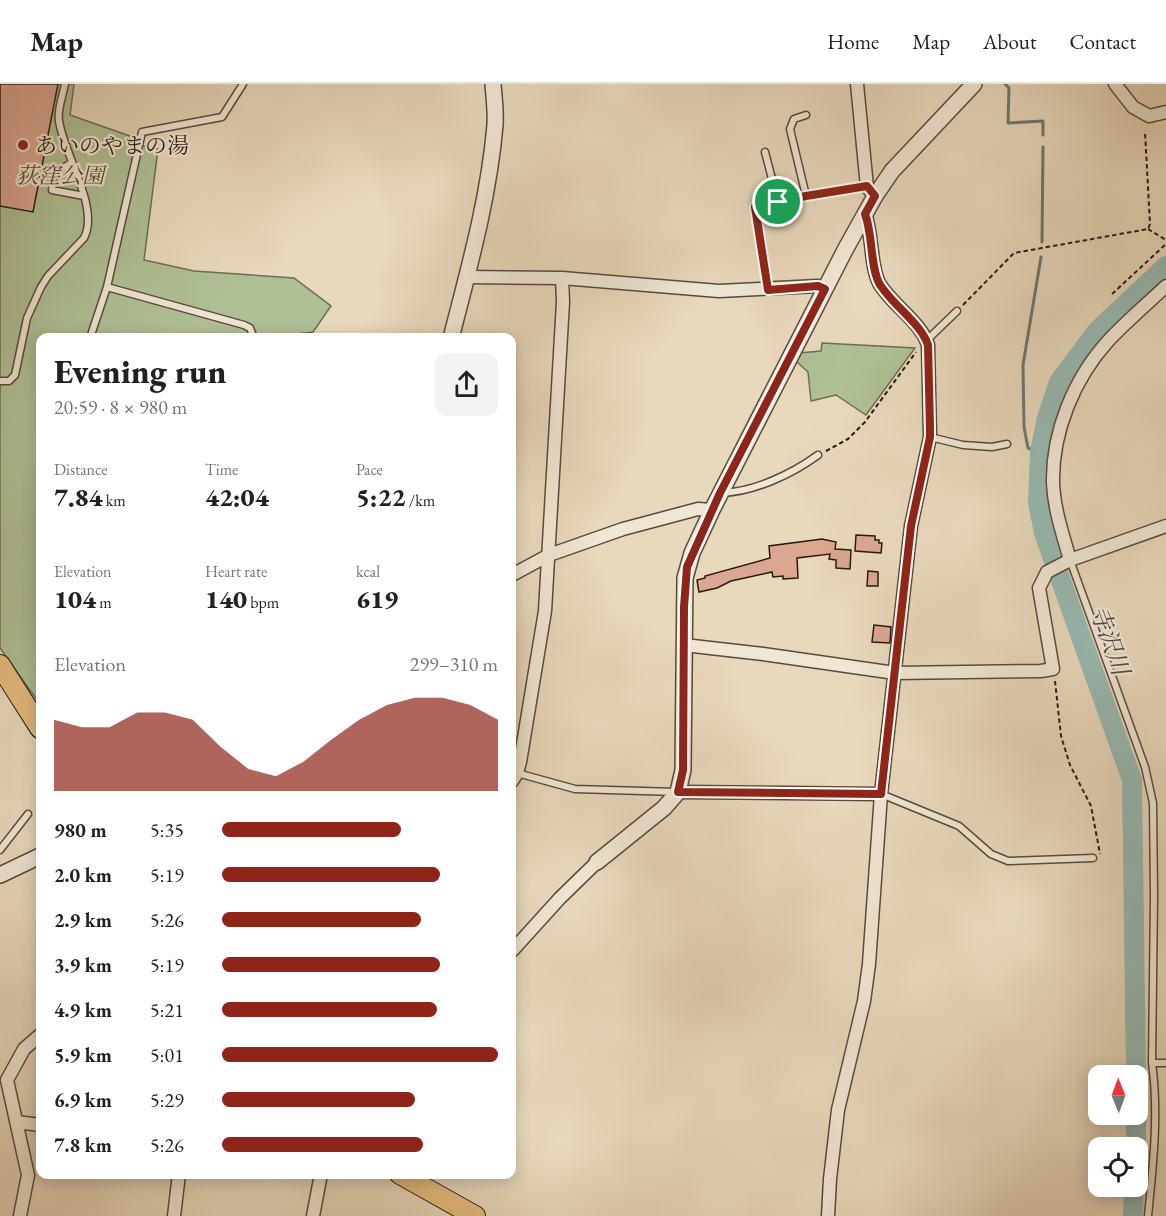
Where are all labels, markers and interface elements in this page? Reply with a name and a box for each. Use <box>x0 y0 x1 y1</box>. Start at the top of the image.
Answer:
text: Map <box>30 23 83 59</box>
text: Home <box>827 28 879 55</box>
text: Map <box>912 28 950 55</box>
text: About <box>983 28 1036 55</box>
text: Contact <box>1069 28 1136 55</box>
place label: あいのやまの湯 <box>35 131 189 160</box>
marker: あいのやまの湯 <box>16 138 30 152</box>
park label: 荻窪公園 <box>16 161 107 190</box>
pin <box>752 176 803 227</box>
icon: arrive <box>761 185 794 218</box>
text: Evening run <box>54 350 226 393</box>
button: share <box>435 353 498 416</box>
text: 20:59 · 8 × 980 m <box>54 394 187 420</box>
text: Distance <box>54 459 107 480</box>
text: Time <box>205 459 238 480</box>
text: Pace <box>356 459 383 480</box>
text: 7.84 <box>54 480 103 514</box>
text: 42:04 <box>205 480 269 514</box>
text: 5:22 <box>356 480 406 514</box>
text: km <box>103 490 126 511</box>
text: /km <box>406 490 435 511</box>
text: Elevation <box>54 561 112 582</box>
text: Heart rate <box>205 561 267 582</box>
text: kcal <box>356 561 380 582</box>
text: 104 <box>54 582 96 616</box>
text: 140 <box>205 582 247 616</box>
text: 619 <box>356 582 398 616</box>
text: m <box>96 592 112 613</box>
text: bpm <box>247 592 279 613</box>
water label: 寺沢川 <box>1083 601 1138 682</box>
text: Elevation <box>54 651 126 677</box>
text: 299–310 m <box>410 651 498 677</box>
text: 980 m <box>54 817 107 843</box>
text: 5:35 <box>150 817 184 843</box>
text: 2.0 km <box>54 862 112 888</box>
text: 5:19 <box>150 862 184 888</box>
text: 2.9 km <box>54 907 112 933</box>
text: 5:26 <box>150 907 184 933</box>
text: 3.9 km <box>54 952 112 978</box>
text: 5:19 <box>150 952 184 978</box>
text: 4.9 km <box>54 997 112 1023</box>
text: 5:21 <box>150 997 184 1023</box>
text: 5.9 km <box>54 1042 112 1068</box>
text: 5:01 <box>150 1042 184 1068</box>
north arrow <box>1088 1065 1148 1125</box>
map controls <box>1088 1065 1148 1197</box>
text: 6.9 km <box>54 1087 112 1113</box>
text: 5:29 <box>150 1087 184 1113</box>
text: 7.8 km <box>54 1132 112 1158</box>
text: 5:26 <box>150 1132 184 1158</box>
button: locate <box>1088 1137 1148 1197</box>

